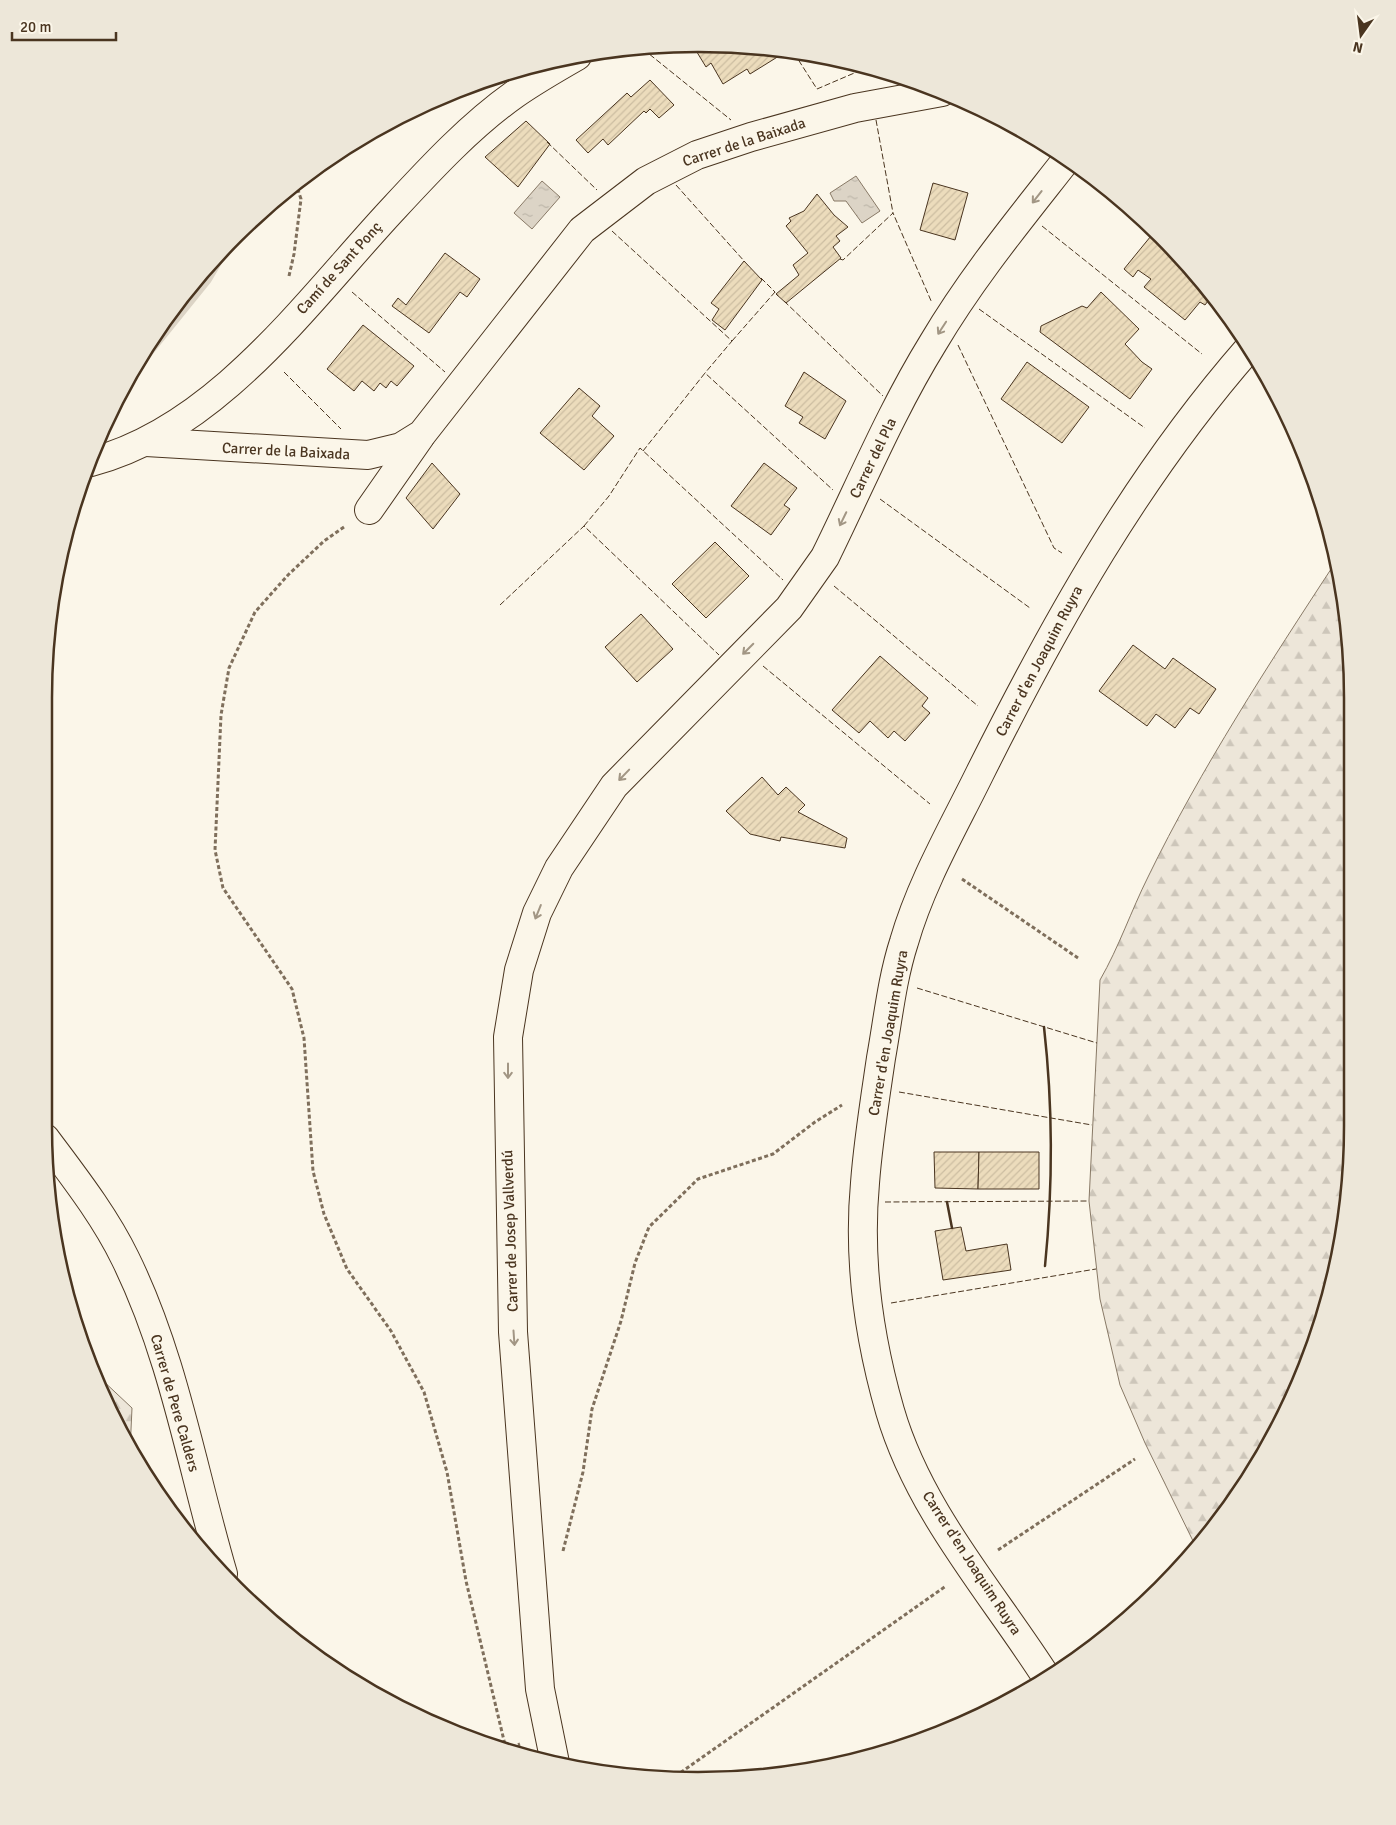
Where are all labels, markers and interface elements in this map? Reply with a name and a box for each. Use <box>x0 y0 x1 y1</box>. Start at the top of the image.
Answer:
scale bar <box>12 10 116 42</box>
north arrow <box>1336 10 1386 60</box>
text: 20 m <box>20 18 51 36</box>
text: N <box>1351 38 1365 57</box>
street label: Carrer de la Baixada <box>680 114 808 170</box>
one-way arrow <box>1032 190 1043 203</box>
street label: Camí de Sant Ponç <box>293 218 385 318</box>
one-way arrow <box>937 321 947 335</box>
street label: Carrer del Pla <box>846 415 900 501</box>
street label: Carrer de la Baixada <box>221 439 351 463</box>
one-way arrow <box>838 512 848 527</box>
street label: Carrer d'en Joaquim Ruyra <box>992 583 1086 739</box>
one-way arrow <box>742 643 754 655</box>
one-way arrow <box>618 769 630 782</box>
one-way arrow <box>532 904 542 919</box>
street label: Carrer d'en Joaquim Ruyra <box>865 949 911 1117</box>
one-way arrow <box>503 1062 513 1078</box>
street label: Carrer de Josep Vallverdú <box>498 1150 522 1312</box>
one-way arrow <box>509 1330 518 1346</box>
street label: Carrer de Pere Calders <box>147 1332 203 1474</box>
street label: Carrer d'en Joaquim Ruyra <box>919 1488 1025 1638</box>

